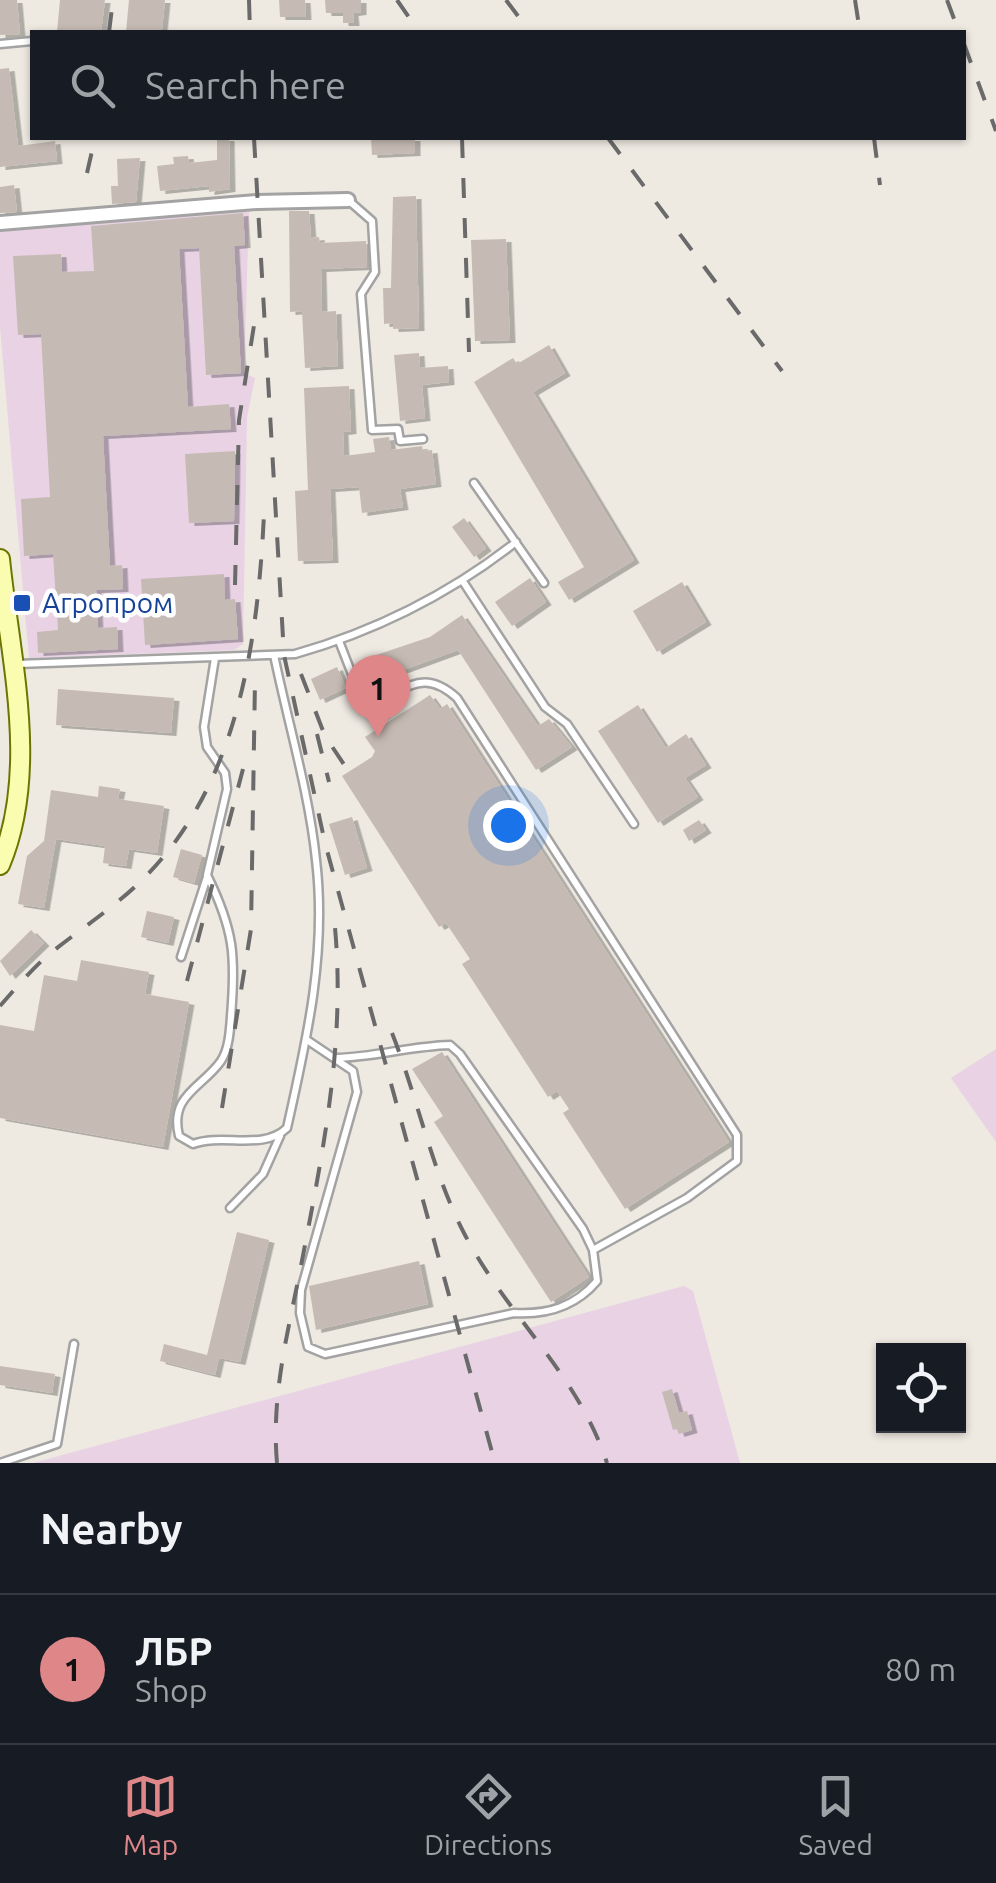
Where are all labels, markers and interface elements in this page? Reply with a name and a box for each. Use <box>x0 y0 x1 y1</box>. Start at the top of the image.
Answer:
search box <box>30 30 966 140</box>
icon: search <box>65 58 120 113</box>
text: Search here <box>145 64 346 106</box>
place label: Агропром <box>42 587 173 618</box>
marker: Агропром <box>11 592 33 614</box>
pin: 1 <box>346 654 410 737</box>
your location <box>483 800 534 851</box>
map controls <box>876 1343 966 1433</box>
button: locate <box>876 1343 966 1433</box>
text: Nearby <box>40 1505 183 1552</box>
text: ЛБР <box>135 1630 213 1672</box>
text: 1 <box>63 1651 82 1687</box>
text: 80 m <box>885 1651 956 1687</box>
text: Shop <box>135 1672 207 1708</box>
tab: Map <box>123 1769 178 1860</box>
tab: Directions <box>424 1769 552 1860</box>
tab: Saved <box>798 1769 873 1860</box>

